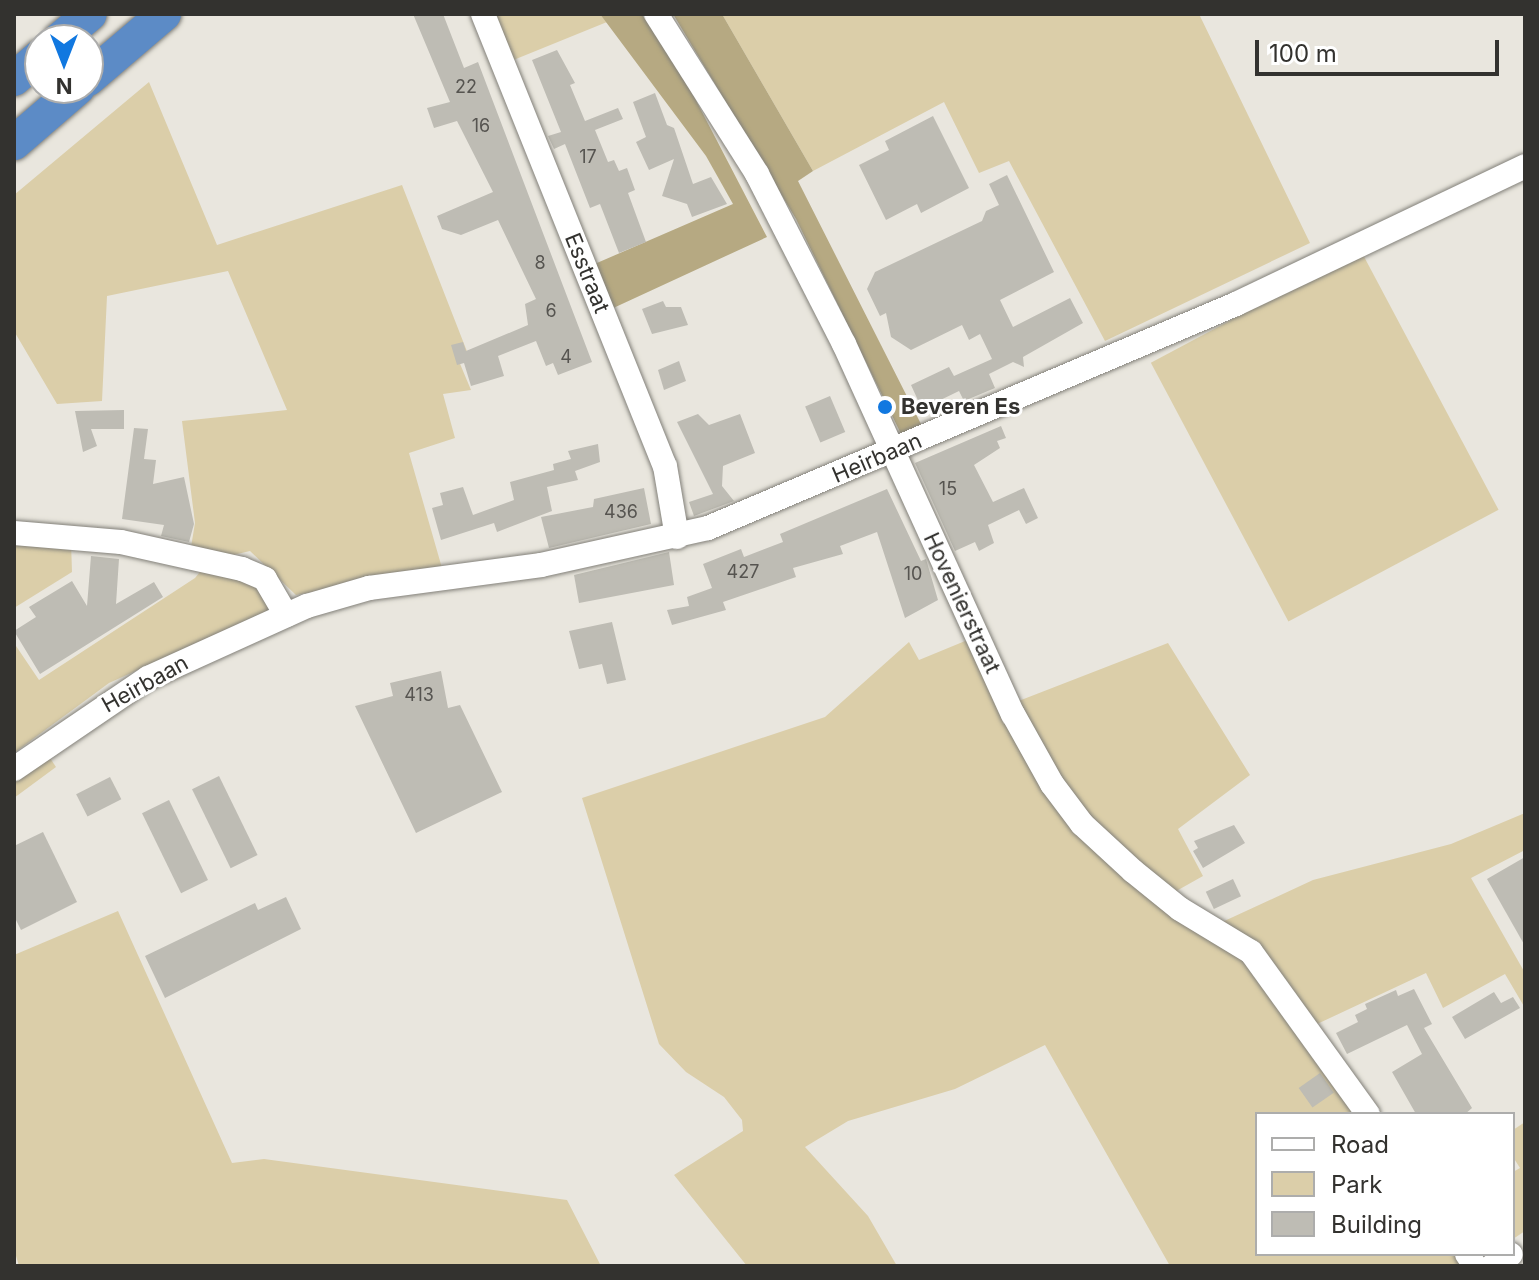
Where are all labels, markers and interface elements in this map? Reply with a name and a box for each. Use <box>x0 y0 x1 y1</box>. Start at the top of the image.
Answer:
north arrow <box>24 24 104 104</box>
scale bar <box>1259 24 1503 74</box>
text: 100 m <box>1269 39 1337 68</box>
text: N <box>56 73 72 99</box>
house number: 22 <box>455 76 477 98</box>
house number: 16 <box>472 115 490 137</box>
house number: 17 <box>579 146 597 168</box>
street label: Esstraat <box>559 229 615 317</box>
house number: 8 <box>534 252 546 274</box>
house number: 6 <box>545 300 557 322</box>
house number: 4 <box>560 346 572 368</box>
place label: Beveren Es <box>901 394 1020 420</box>
marker: Beveren Es <box>876 398 894 416</box>
street label: Heirbaan <box>828 427 926 489</box>
house number: 15 <box>939 478 957 500</box>
house number: 436 <box>604 501 638 523</box>
street label: Hovenierstraat <box>918 528 1006 678</box>
house number: 427 <box>727 561 759 583</box>
house number: 10 <box>904 563 922 585</box>
street label: Heirbaan <box>97 650 193 718</box>
house number: 413 <box>404 684 434 706</box>
legend <box>1255 1112 1515 1256</box>
text: Road <box>1331 1130 1389 1159</box>
text: Park <box>1331 1170 1382 1199</box>
text: Building <box>1331 1210 1422 1239</box>

